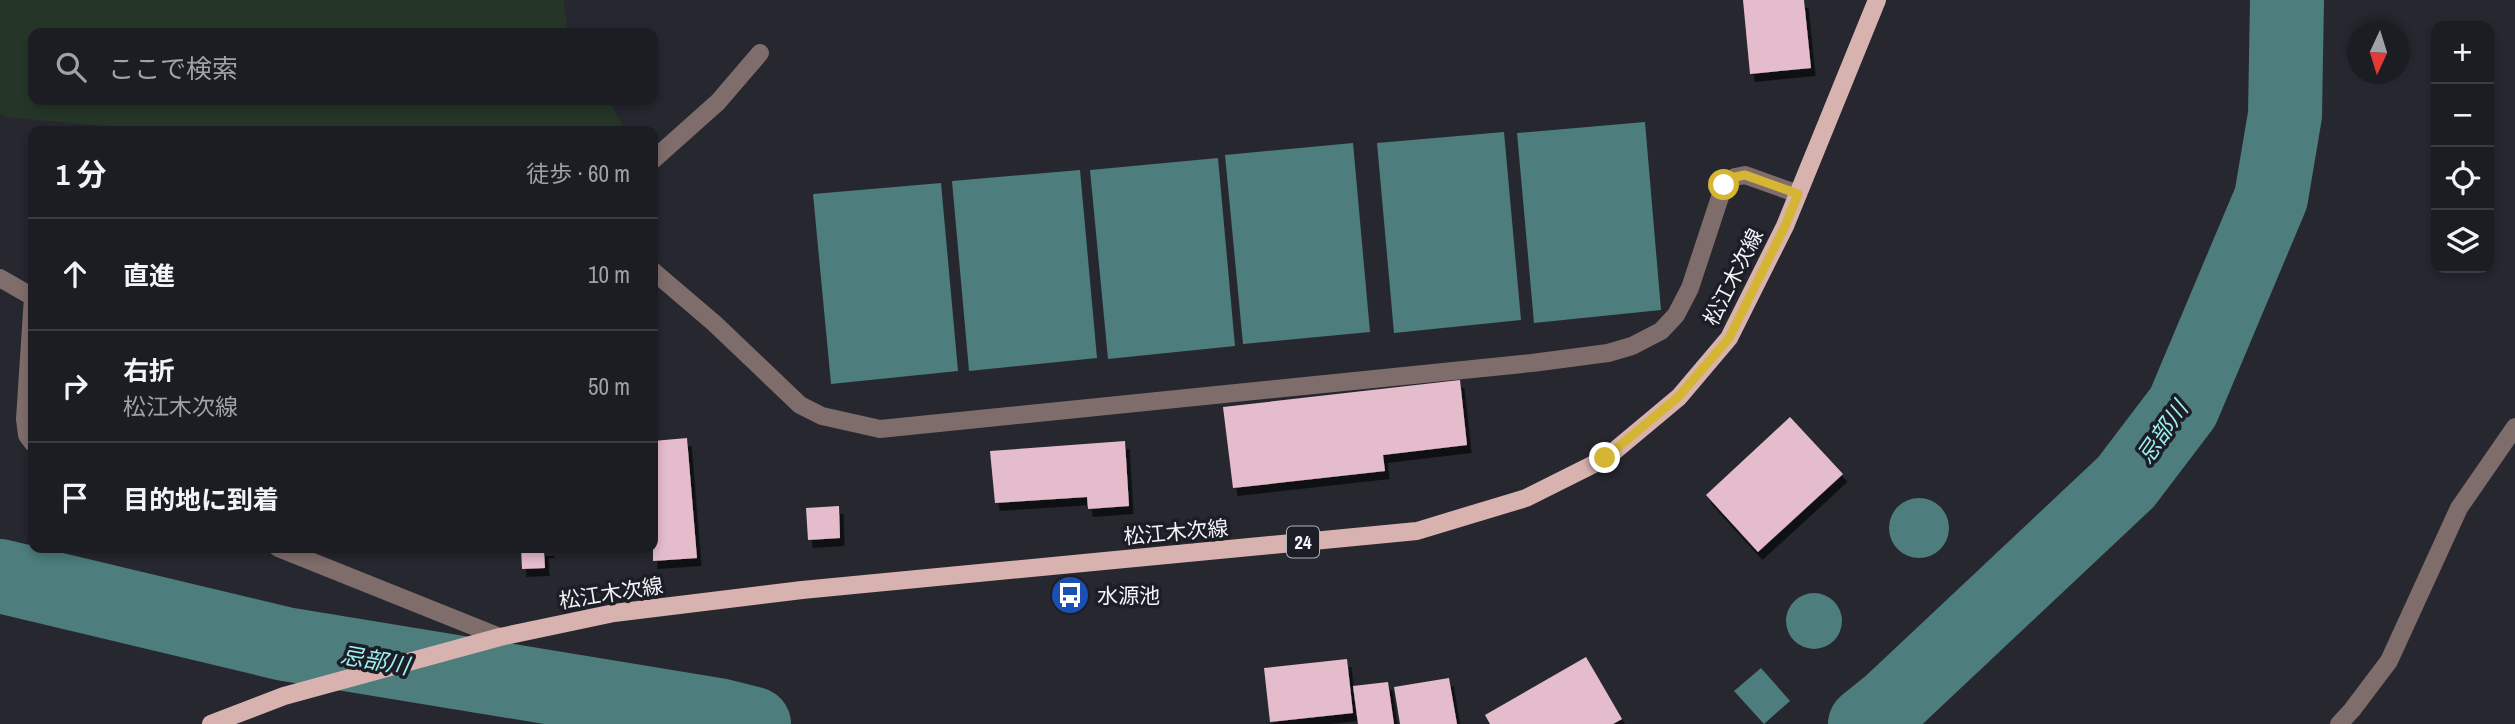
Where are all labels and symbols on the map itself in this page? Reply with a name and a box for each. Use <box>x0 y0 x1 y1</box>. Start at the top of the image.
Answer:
north arrow <box>2347 21 2410 84</box>
route start <box>1708 169 1739 200</box>
street label: 松江木次線 <box>1696 224 1770 330</box>
water label: 忌部川 <box>2130 392 2196 469</box>
route end <box>1589 442 1620 473</box>
street label: 松江木次線 <box>1122 513 1230 551</box>
road number: 24 <box>1287 526 1319 558</box>
street label: 松江木次線 <box>557 570 665 616</box>
bus stop icon: 水源池 <box>1049 574 1091 616</box>
place label: 水源池 <box>1097 581 1160 610</box>
water label: 忌部川 <box>338 639 415 682</box>

